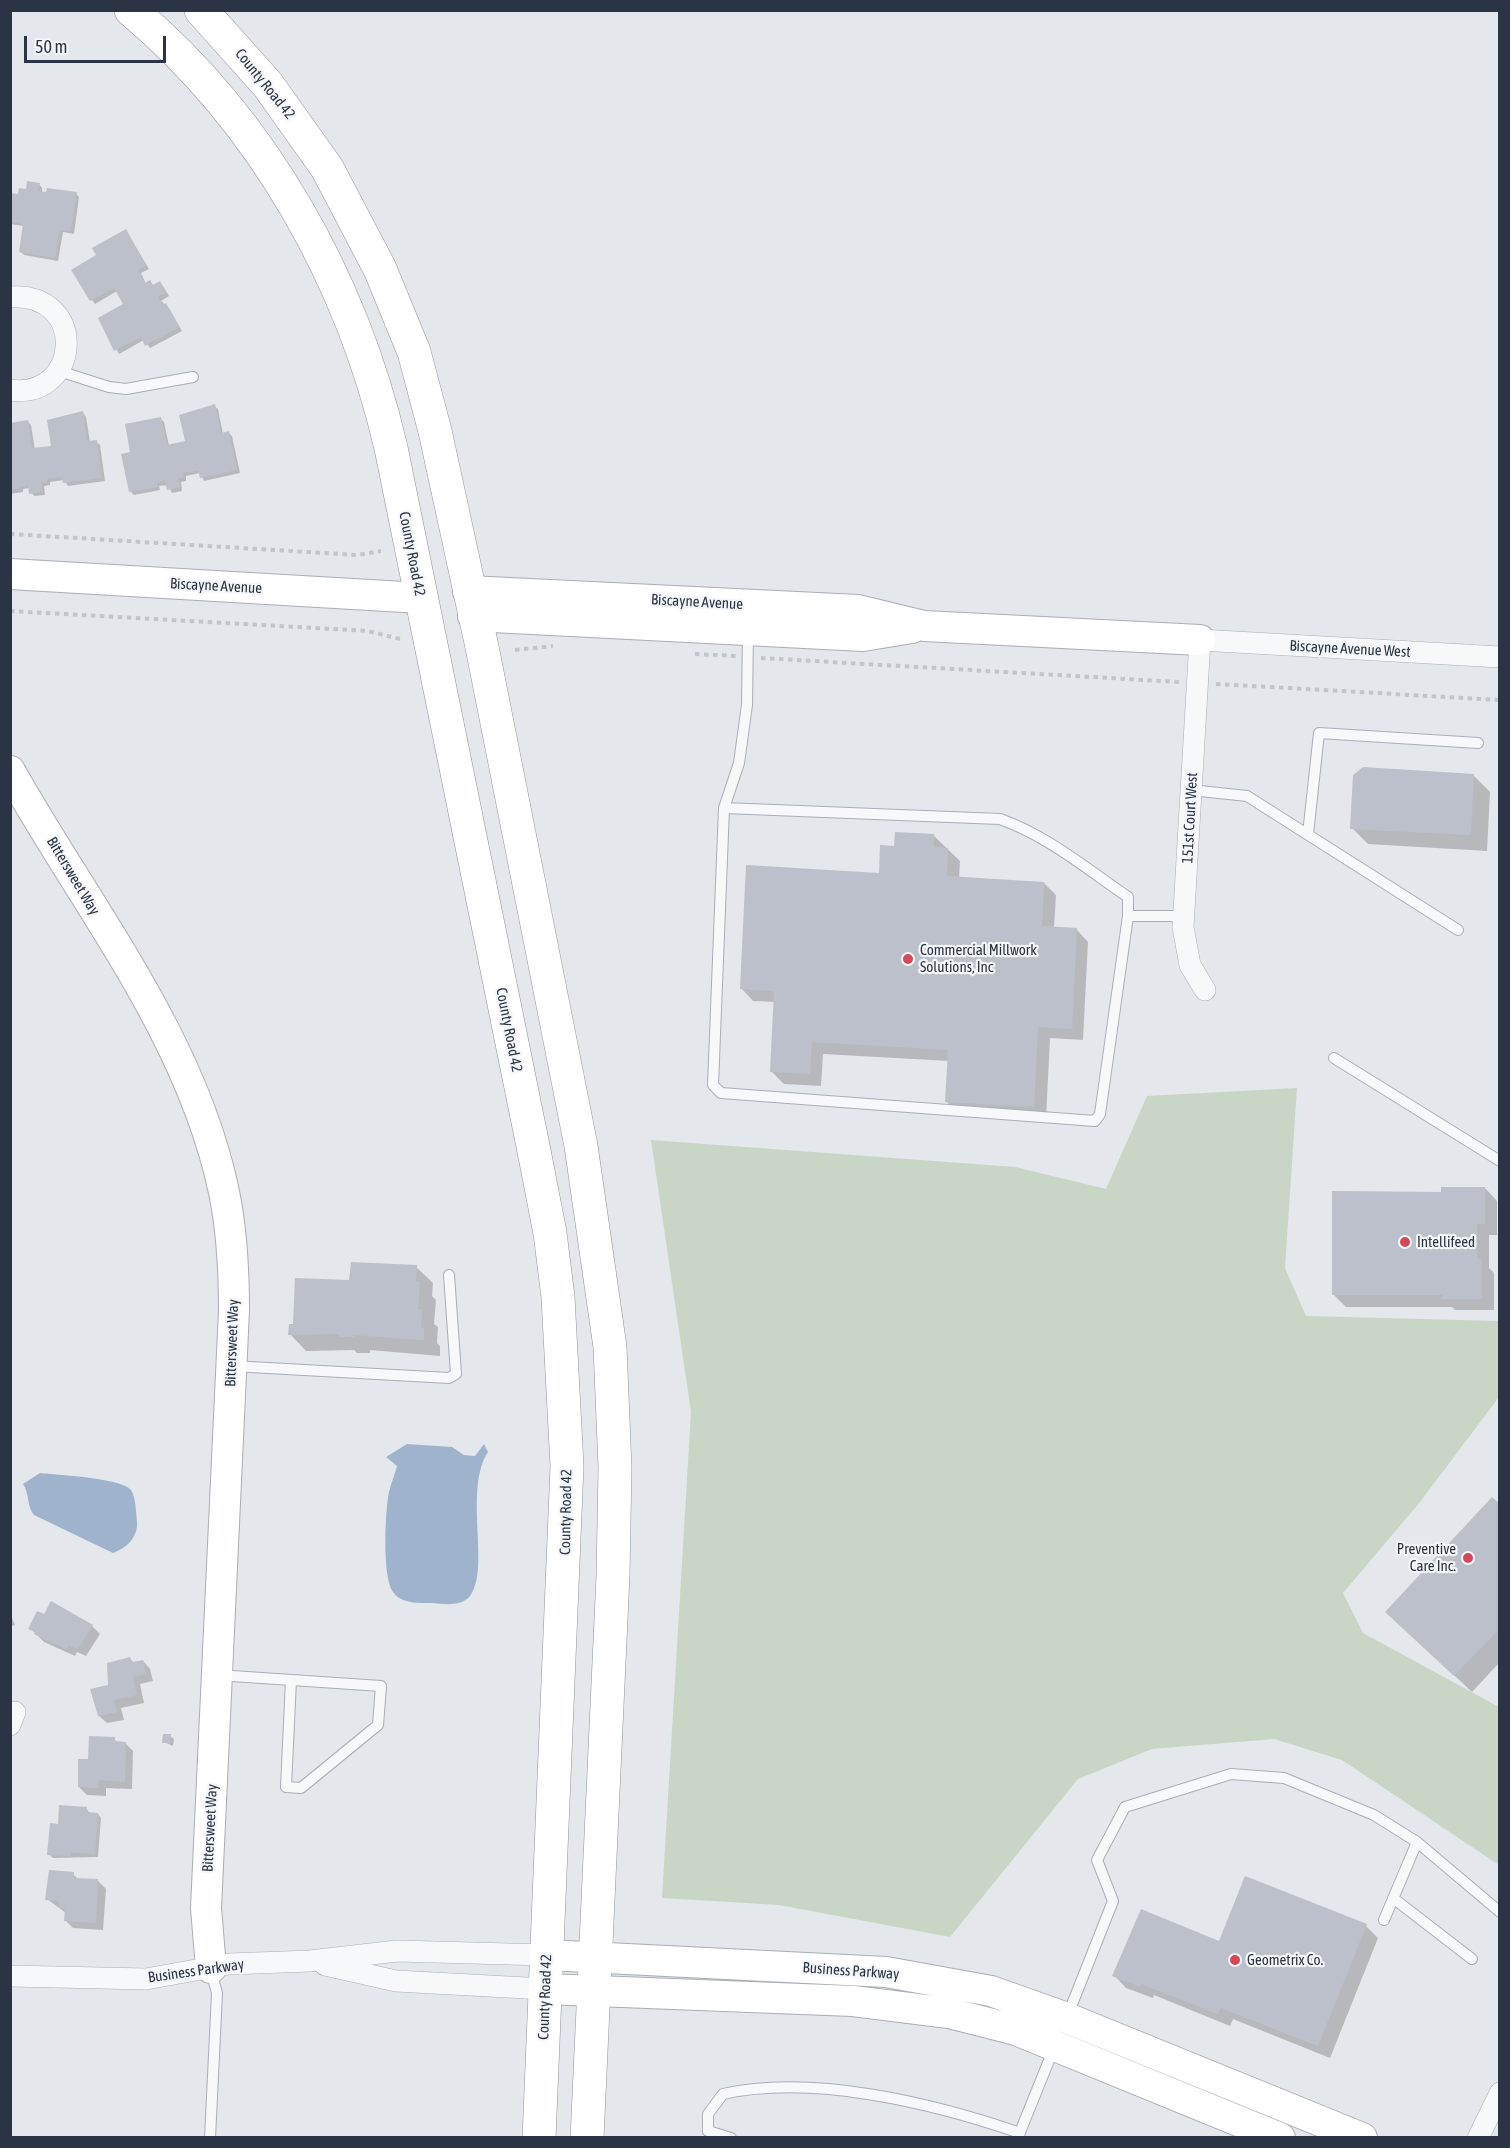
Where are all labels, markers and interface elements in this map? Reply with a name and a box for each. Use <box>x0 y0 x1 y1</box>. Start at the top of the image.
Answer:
scale bar <box>27 24 170 62</box>
text: 50 m <box>35 36 67 57</box>
street label: County Road 42 <box>231 45 299 123</box>
street label: County Road 42 <box>395 510 429 598</box>
street label: Biscayne Avenue <box>169 575 263 597</box>
street label: Biscayne Avenue <box>650 591 744 613</box>
street label: Biscayne Avenue West <box>1289 637 1411 661</box>
street label: 151st Court West <box>1179 772 1201 864</box>
street label: Bittersweet Way <box>43 834 103 918</box>
place label: Commercial Millwork Solutions, Inc <box>920 941 1037 976</box>
marker: Commercial Millwork Solutions, Inc <box>901 952 915 966</box>
street label: County Road 42 <box>492 986 526 1074</box>
place label: Intellifeed <box>1417 1233 1475 1251</box>
marker: Intellifeed <box>1398 1235 1412 1249</box>
street label: Bittersweet Way <box>221 1299 243 1387</box>
street label: County Road 42 <box>556 1469 576 1555</box>
place label: Preventive Care Inc. <box>1397 1540 1456 1575</box>
marker: Preventive Care Inc. <box>1461 1551 1475 1565</box>
street label: Bittersweet Way <box>199 1784 221 1872</box>
place label: Geometrix Co. <box>1247 1951 1323 1969</box>
marker: Geometrix Co. <box>1228 1953 1242 1967</box>
street label: County Road 42 <box>535 1954 555 2040</box>
street label: Business Parkway <box>147 1955 245 1987</box>
street label: Business Parkway <box>802 1959 900 1983</box>

